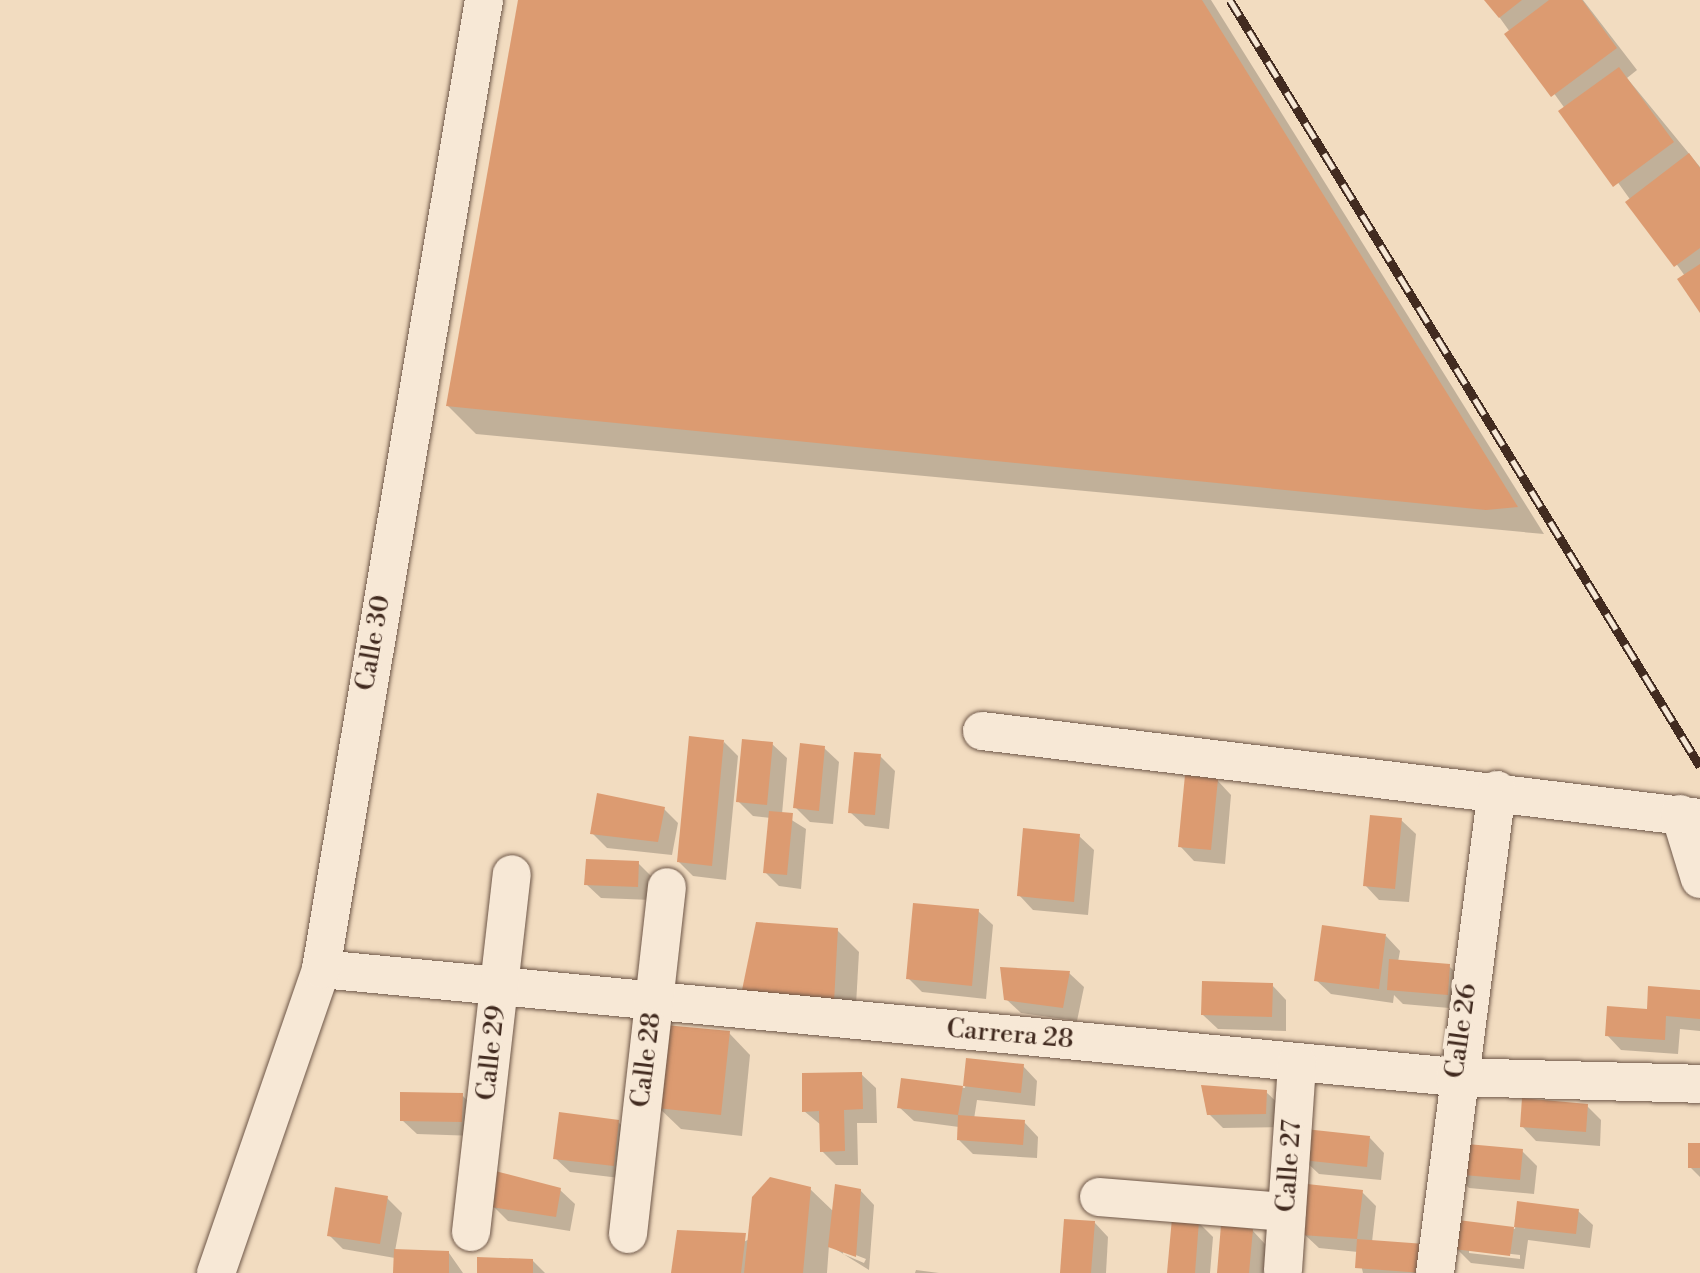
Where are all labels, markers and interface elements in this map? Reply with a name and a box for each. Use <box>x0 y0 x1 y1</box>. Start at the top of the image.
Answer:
street label: Calle 30 <box>350 593 398 693</box>
street label: Calle 26 <box>1440 982 1484 1080</box>
street label: Calle 29 <box>471 1004 513 1102</box>
street label: Calle 28 <box>626 1011 668 1109</box>
street label: Carrera 28 <box>945 1014 1075 1056</box>
street label: Calle 27 <box>1271 1119 1309 1213</box>

